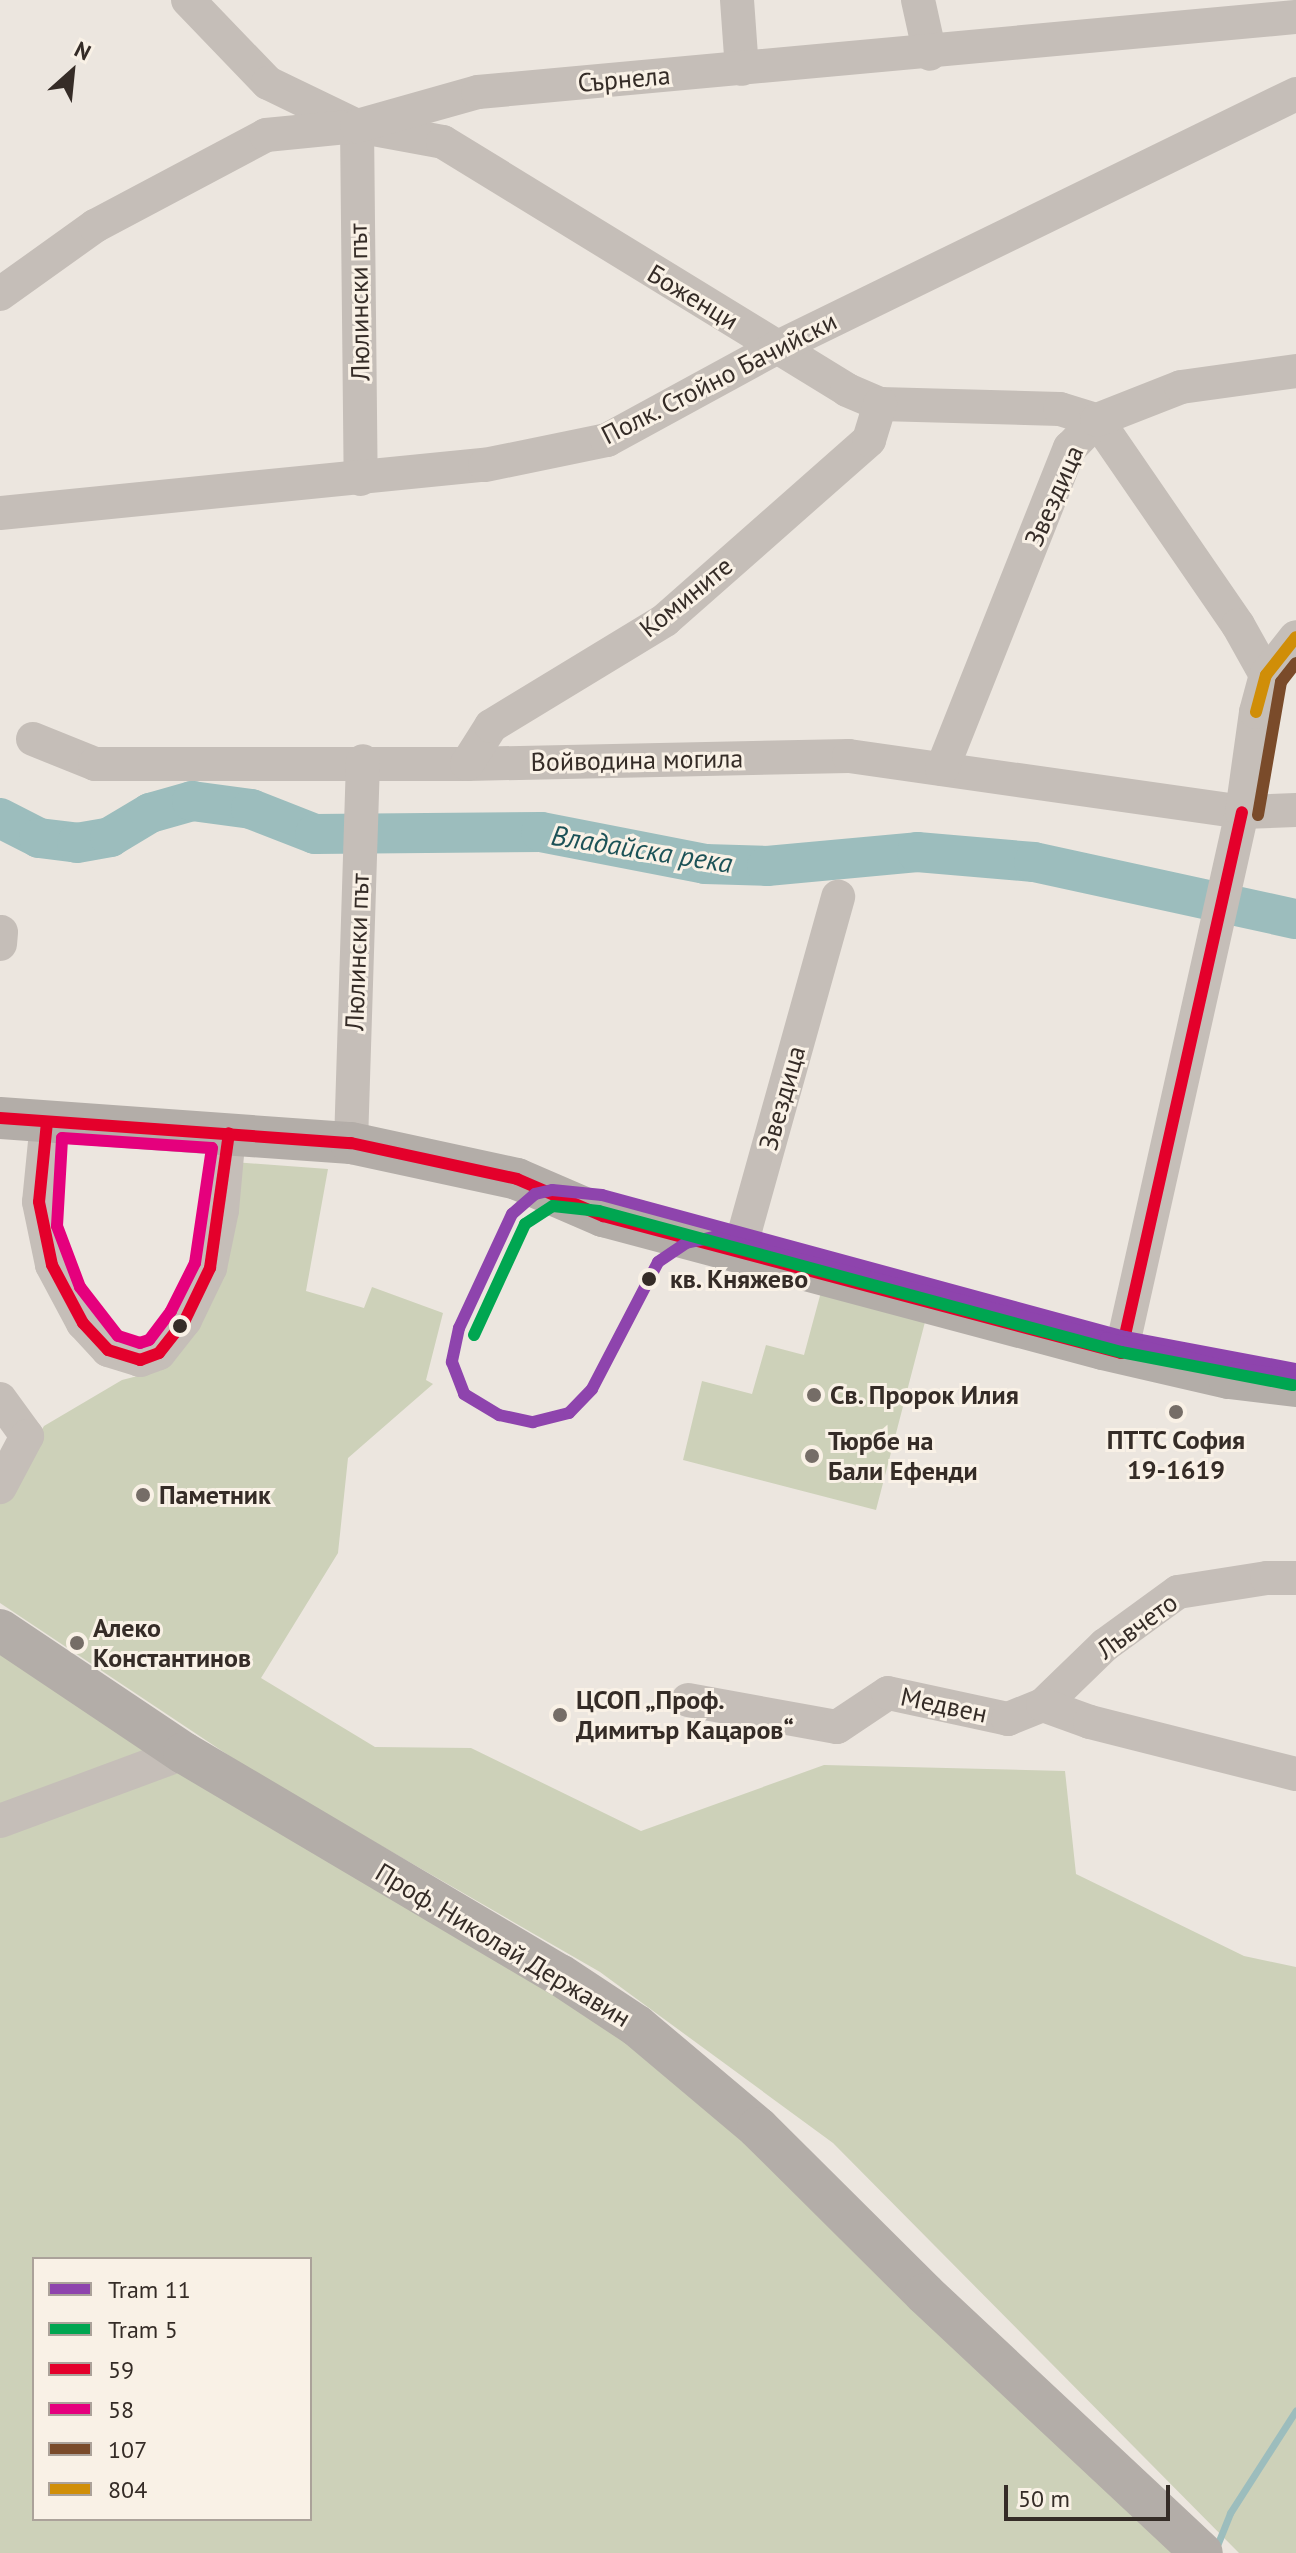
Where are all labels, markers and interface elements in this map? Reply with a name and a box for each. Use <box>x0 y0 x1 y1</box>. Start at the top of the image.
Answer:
north arrow <box>32 32 112 112</box>
text: N <box>70 35 96 66</box>
street label: Сърнела <box>576 59 672 99</box>
street label: Люлински път <box>342 223 376 381</box>
street label: Боженци <box>642 258 744 336</box>
street label: Полк. Стойно Бачийски <box>595 305 843 451</box>
street label: Звездица <box>1018 441 1090 551</box>
street label: Комините <box>633 550 739 644</box>
street label: Войводина могила <box>530 743 744 777</box>
water label: Владайска река <box>549 818 735 880</box>
street label: Люлински път <box>339 873 375 1031</box>
street label: Звездица <box>752 1042 812 1154</box>
place label: кв. Княжево <box>670 1263 810 1295</box>
marker: кв. Княжево <box>635 1265 663 1293</box>
unlabelled marker <box>172 1318 188 1334</box>
place label: Св. Пророк Илия <box>830 1379 1021 1411</box>
marker: Св. Пророк Илия <box>805 1386 823 1404</box>
marker: ПТТС София 19-1619 <box>1167 1403 1185 1421</box>
place label: ПТТС София 19-1619 <box>1106 1424 1246 1486</box>
place label: Тюрбе на Бали Ефенди <box>828 1425 978 1486</box>
marker: Тюрбе на Бали Ефенди <box>803 1447 821 1465</box>
place label: Паметник <box>159 1479 271 1511</box>
marker: Паметник <box>134 1486 152 1504</box>
street label: Лъвчето <box>1091 1586 1183 1666</box>
place label: Алеко Константинов <box>93 1612 251 1674</box>
marker: Алеко Константинов <box>68 1634 86 1652</box>
street label: Медвен <box>898 1681 990 1729</box>
place label: ЦСОП „Проф. Димитър Кацаров“ <box>576 1684 794 1746</box>
marker: ЦСОП „Проф. Димитър Кацаров“ <box>551 1706 569 1724</box>
street label: Проф. Николай Державин <box>369 1856 637 2034</box>
legend <box>32 2257 312 2521</box>
text: Tram 11 <box>108 2274 191 2305</box>
text: Tram 5 <box>108 2314 178 2345</box>
text: 59 <box>108 2354 134 2385</box>
text: 58 <box>108 2394 134 2425</box>
text: 107 <box>108 2434 147 2465</box>
scale bar <box>1008 2469 1174 2519</box>
text: 804 <box>108 2474 147 2505</box>
text: 50 m <box>1018 2483 1070 2514</box>

